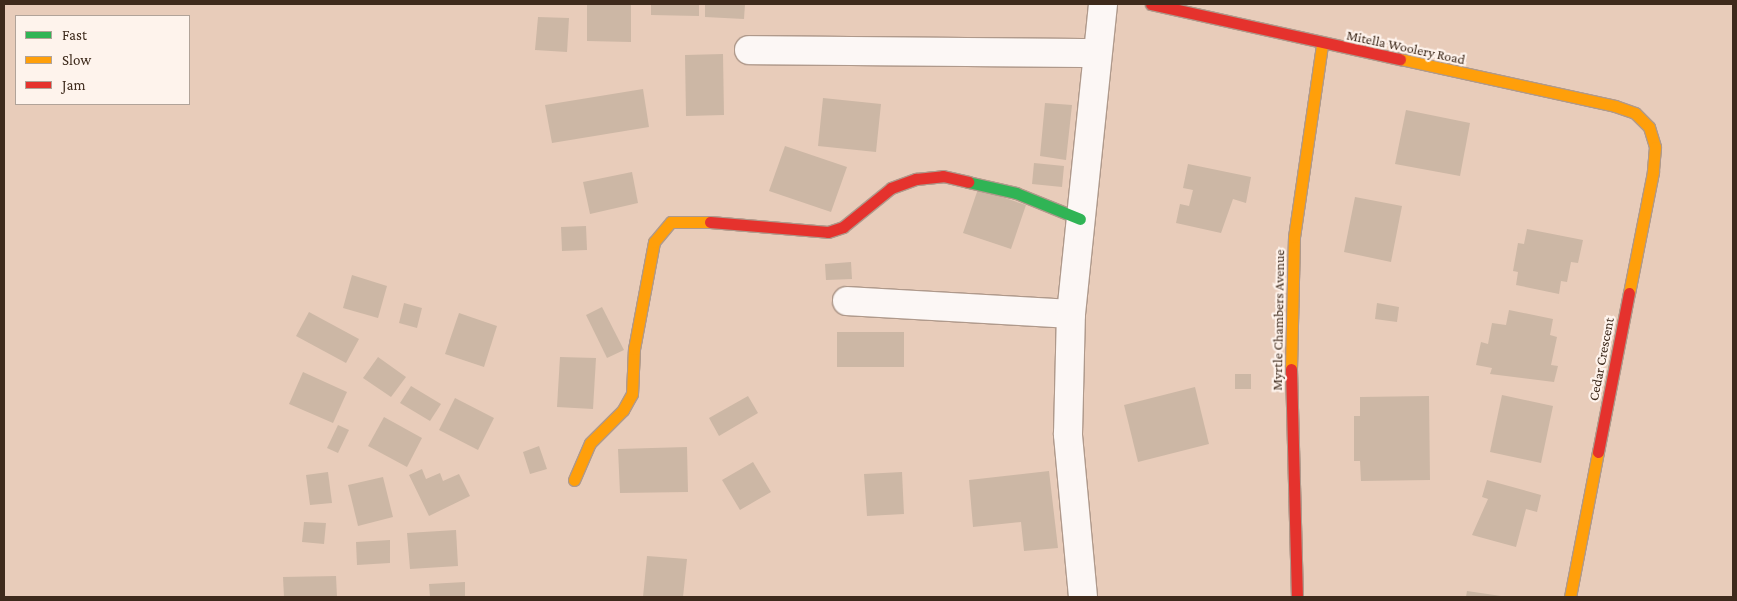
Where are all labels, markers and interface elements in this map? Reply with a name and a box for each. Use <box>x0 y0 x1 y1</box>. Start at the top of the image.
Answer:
legend <box>15 15 190 105</box>
street label: Mitella Woolery Road <box>1345 26 1467 68</box>
text: Fast <box>62 27 87 43</box>
text: Slow <box>62 52 91 68</box>
text: Jam <box>62 77 85 93</box>
street label: Myrtle Chambers Avenue <box>1268 249 1288 391</box>
street label: Cedar Crescent <box>1585 316 1617 402</box>

